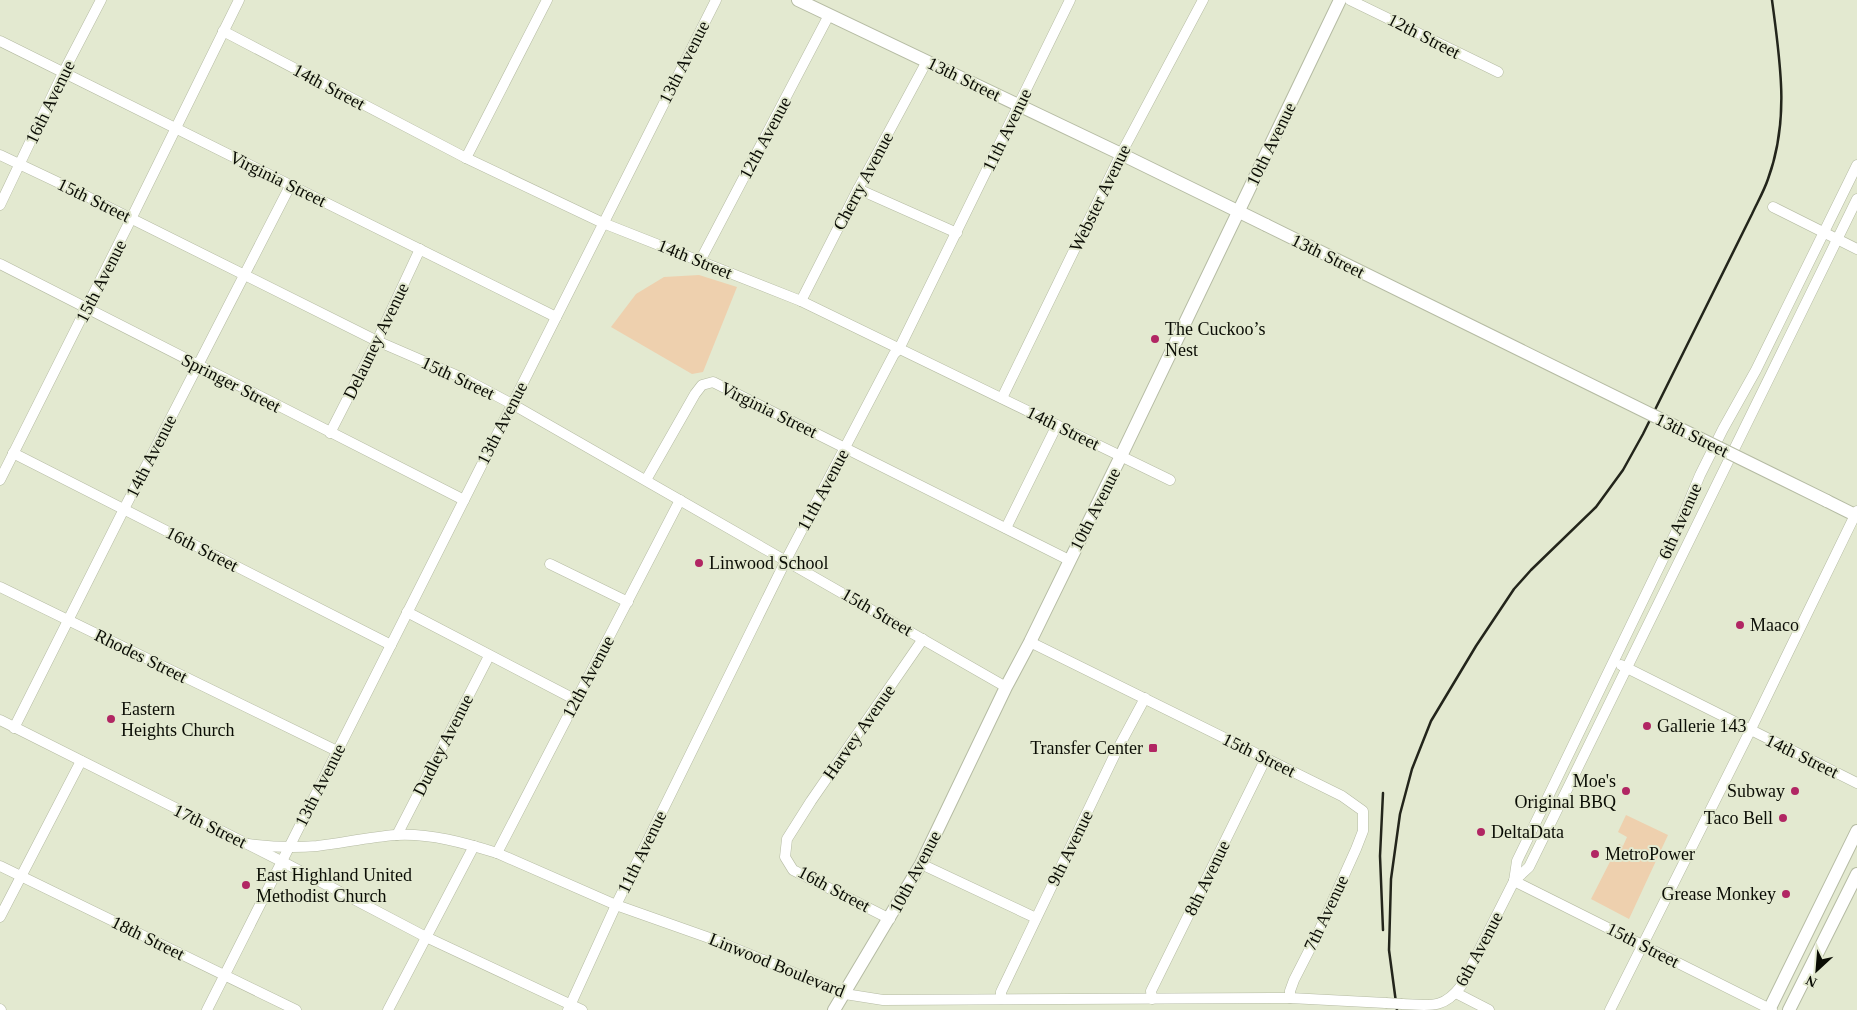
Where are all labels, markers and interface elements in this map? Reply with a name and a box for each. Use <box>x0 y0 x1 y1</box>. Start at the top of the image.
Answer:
street label: 12th Street <box>1384 9 1464 63</box>
street label: 13th Avenue <box>655 17 713 107</box>
street label: 13th Street <box>924 53 1004 105</box>
street label: 16th Avenue <box>21 57 79 147</box>
street label: 14th Street <box>290 60 368 114</box>
street label: 11th Avenue <box>978 85 1036 175</box>
street label: 12th Avenue <box>735 94 795 182</box>
street label: 10th Avenue <box>1242 99 1300 189</box>
street label: Cherry Avenue <box>829 129 897 233</box>
street label: Webster Avenue <box>1065 141 1135 255</box>
street label: Virginia Street <box>226 147 330 211</box>
street label: 15th Street <box>54 174 134 226</box>
street label: 13th Street <box>1288 230 1368 282</box>
street label: 14th Street <box>655 235 735 283</box>
street label: 15th Avenue <box>72 236 130 326</box>
street label: Delauney Avenue <box>339 279 413 403</box>
place label: The Cuckoo’s Nest <box>1165 319 1266 360</box>
marker: The Cuckoo’s Nest <box>1149 333 1161 345</box>
street label: Springer Street <box>178 349 284 417</box>
street label: 15th Street <box>418 352 498 404</box>
street label: 13th Avenue <box>473 378 531 468</box>
street label: Virginia Street <box>717 378 821 442</box>
street label: 14th Street <box>1023 402 1103 454</box>
street label: 13th Street <box>1652 409 1732 461</box>
street label: 14th Avenue <box>122 411 180 501</box>
street label: 11th Avenue <box>793 446 853 534</box>
street label: 10th Avenue <box>1066 464 1124 554</box>
street label: 6th Avenue <box>1654 480 1706 562</box>
street label: 16th Street <box>162 522 242 576</box>
place label: Linwood School <box>709 553 829 573</box>
marker: Linwood School <box>693 557 705 569</box>
street label: 15th Street <box>838 584 916 640</box>
place label: Maaco <box>1750 615 1799 635</box>
marker: Maaco <box>1734 619 1746 631</box>
street label: Rhodes Street <box>91 625 191 687</box>
street label: 12th Avenue <box>558 633 618 721</box>
street label: Harvey Avenue <box>819 681 899 783</box>
street label: Dudley Avenue <box>409 691 477 799</box>
place label: Eastern Heights Church <box>121 699 234 740</box>
marker: Eastern Heights Church <box>105 713 117 725</box>
place label: Gallerie 143 <box>1657 716 1746 736</box>
marker: Gallerie 143 <box>1641 720 1653 732</box>
street label: 15th Street <box>1219 729 1299 781</box>
street label: 14th Street <box>1762 730 1842 782</box>
place label: Transfer Center <box>1030 738 1143 758</box>
street label: 13th Avenue <box>291 740 349 830</box>
marker: Transfer Center <box>1147 742 1159 754</box>
place label: Moe's Original BBQ <box>1515 771 1616 812</box>
place label: Subway <box>1727 781 1785 801</box>
marker: Moe's Original BBQ <box>1620 785 1632 797</box>
marker: Subway <box>1789 785 1801 797</box>
street label: 17th Street <box>170 800 250 852</box>
street label: 11th Avenue <box>613 807 671 897</box>
street label: 9th Avenue <box>1043 807 1097 889</box>
place label: Taco Bell <box>1704 808 1773 828</box>
marker: Taco Bell <box>1777 812 1789 824</box>
place label: DeltaData <box>1491 822 1564 842</box>
marker: DeltaData <box>1475 826 1487 838</box>
street label: 10th Avenue <box>885 828 945 916</box>
street label: 8th Avenue <box>1180 837 1234 919</box>
place label: MetroPower <box>1605 844 1695 864</box>
marker: MetroPower <box>1589 848 1601 860</box>
street label: 16th Street <box>795 862 873 916</box>
place label: East Highland United Methodist Church <box>256 865 412 906</box>
street label: 7th Avenue <box>1300 872 1352 954</box>
marker: East Highland United Methodist Church <box>240 879 252 891</box>
place label: Grease Monkey <box>1662 884 1776 904</box>
marker: Grease Monkey <box>1780 888 1792 900</box>
street label: 6th Avenue <box>1451 908 1507 990</box>
street label: 18th Street <box>108 912 188 964</box>
street label: 15th Street <box>1603 918 1683 972</box>
street label: Linwood Boulevard <box>706 929 848 1001</box>
north arrow <box>1792 945 1842 995</box>
text: N <box>1804 972 1819 990</box>

